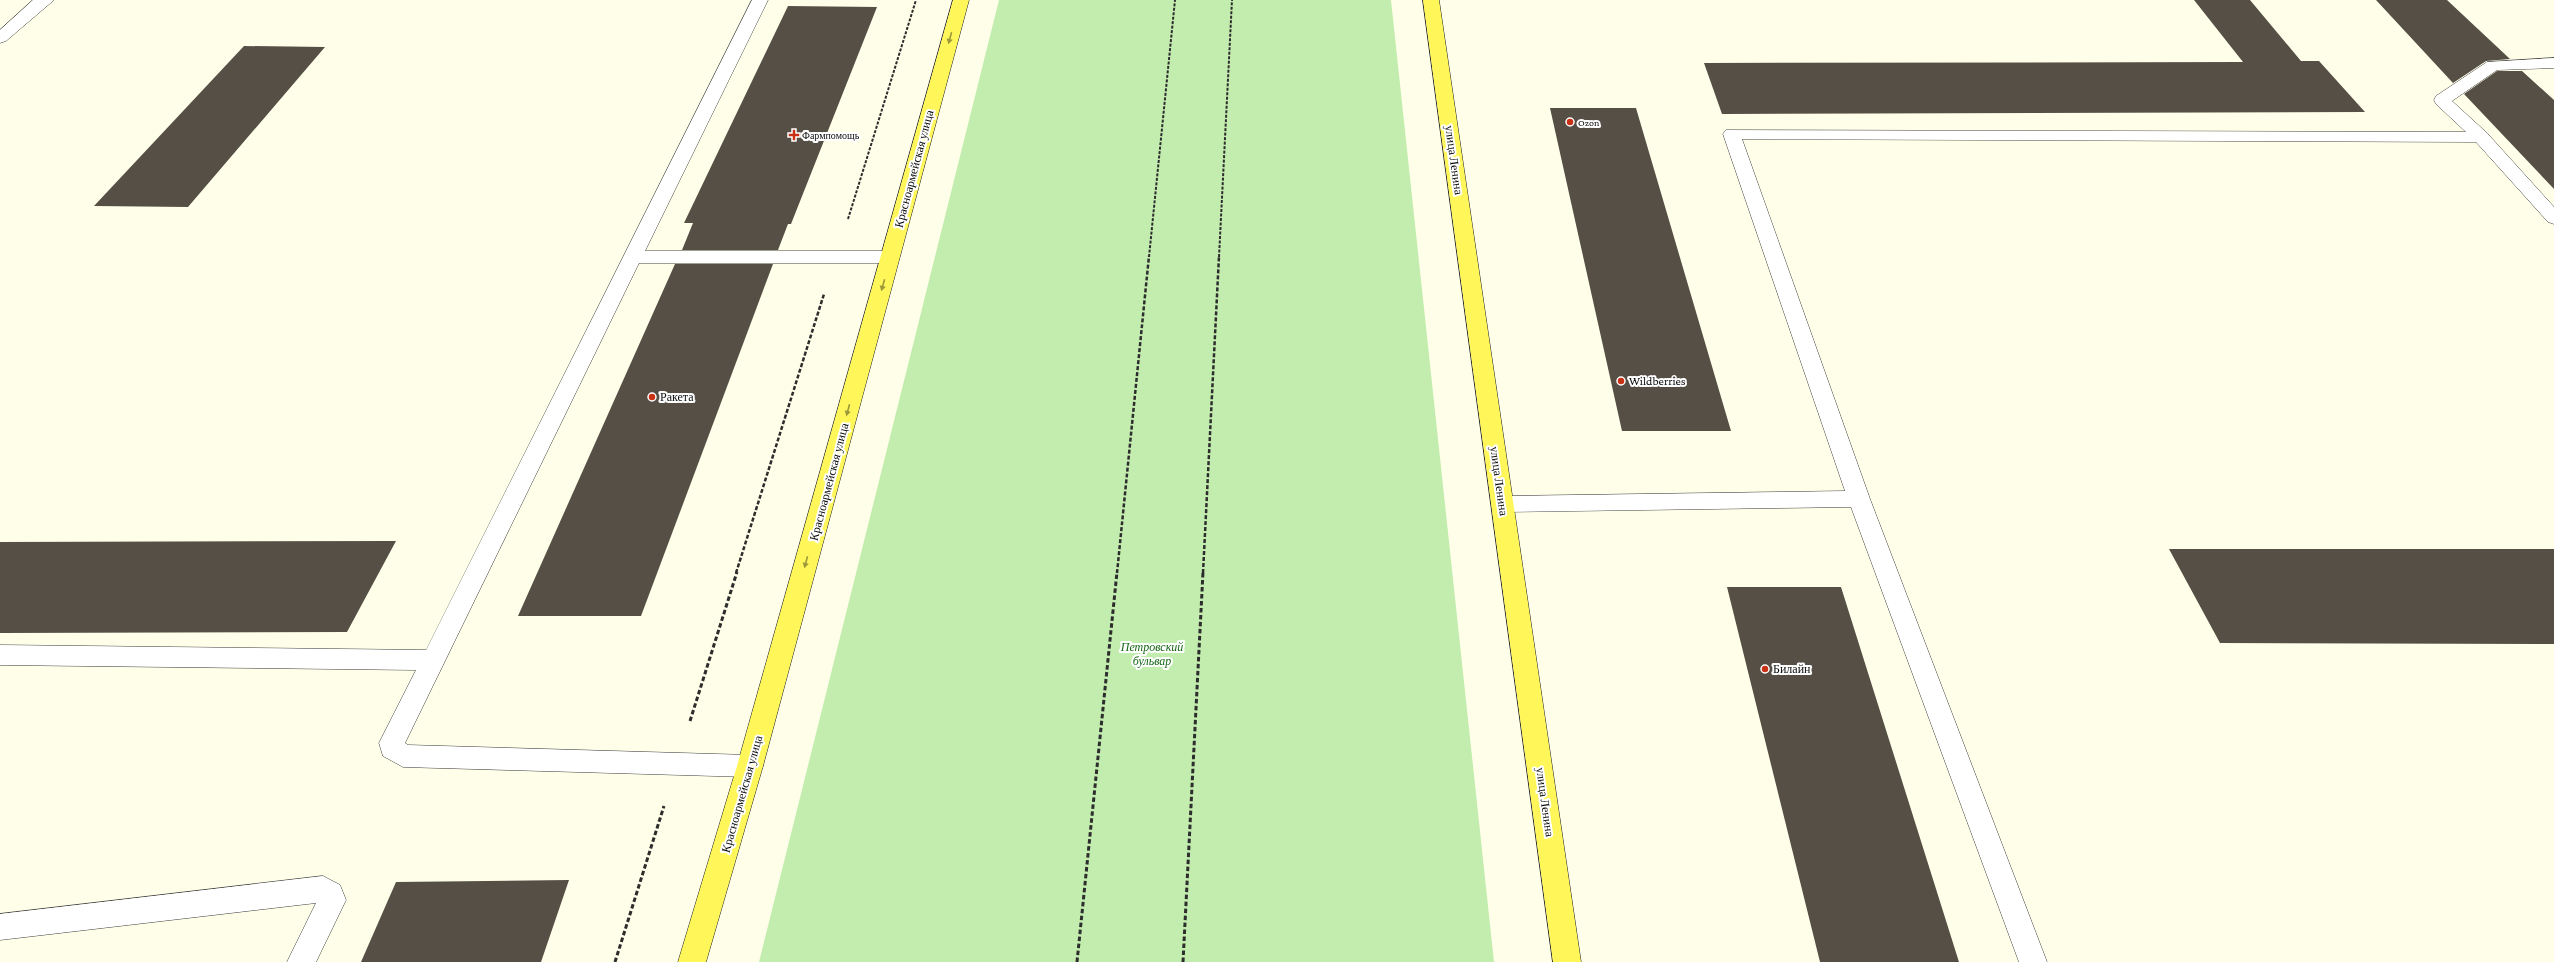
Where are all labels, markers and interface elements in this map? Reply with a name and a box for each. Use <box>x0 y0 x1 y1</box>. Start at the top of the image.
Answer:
one-way arrow <box>947 31 953 44</box>
street label: Красноармейская улица <box>892 108 937 229</box>
marker: Ozon <box>1565 117 1575 127</box>
place label: Ozon <box>1578 117 1600 128</box>
street label: улица Ленина <box>1442 124 1466 196</box>
marker: Фармпомощь <box>789 130 799 140</box>
place label: Фармпомощь <box>802 130 860 141</box>
one-way arrow <box>880 279 886 291</box>
place label: Wildberries <box>1629 374 1686 388</box>
marker: Wildberries <box>1616 376 1626 386</box>
place label: Ракета <box>660 390 694 404</box>
marker: Ракета <box>647 392 657 402</box>
one-way arrow <box>845 404 851 416</box>
street label: Красноармейская улица <box>807 421 852 542</box>
street label: улица Ленина <box>1487 445 1511 517</box>
one-way arrow <box>803 556 809 568</box>
park label: Петровский бульвар <box>1120 640 1183 668</box>
place label: Билайн <box>1773 662 1811 676</box>
marker: Билайн <box>1760 664 1770 674</box>
street label: Красноармейская улица <box>719 733 766 854</box>
street label: улица Ленина <box>1533 766 1557 838</box>

